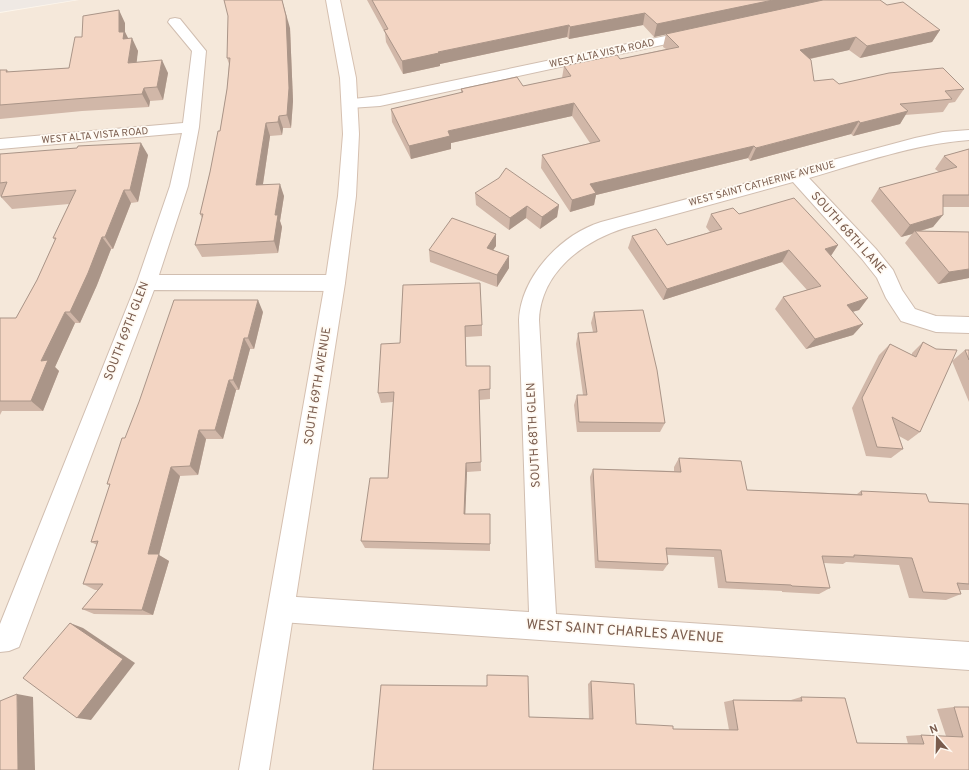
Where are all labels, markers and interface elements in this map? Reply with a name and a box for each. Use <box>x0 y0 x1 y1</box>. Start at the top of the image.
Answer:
street label: WEST ALTA VISTA ROAD <box>548 36 656 72</box>
street label: WEST ALTA VISTA ROAD <box>41 125 149 147</box>
street label: WEST SAINT CATHERINE AVENUE <box>688 158 836 210</box>
street label: SOUTH 68TH LANE <box>807 189 889 277</box>
street label: SOUTH 69TH GLEN <box>101 279 153 383</box>
street label: SOUTH 69TH AVENUE <box>301 326 335 446</box>
street label: SOUTH 68TH GLEN <box>523 382 545 488</box>
street label: WEST SAINT CHARLES AVENUE <box>526 617 724 647</box>
north arrow <box>917 718 957 758</box>
text: N <box>928 722 940 737</box>

